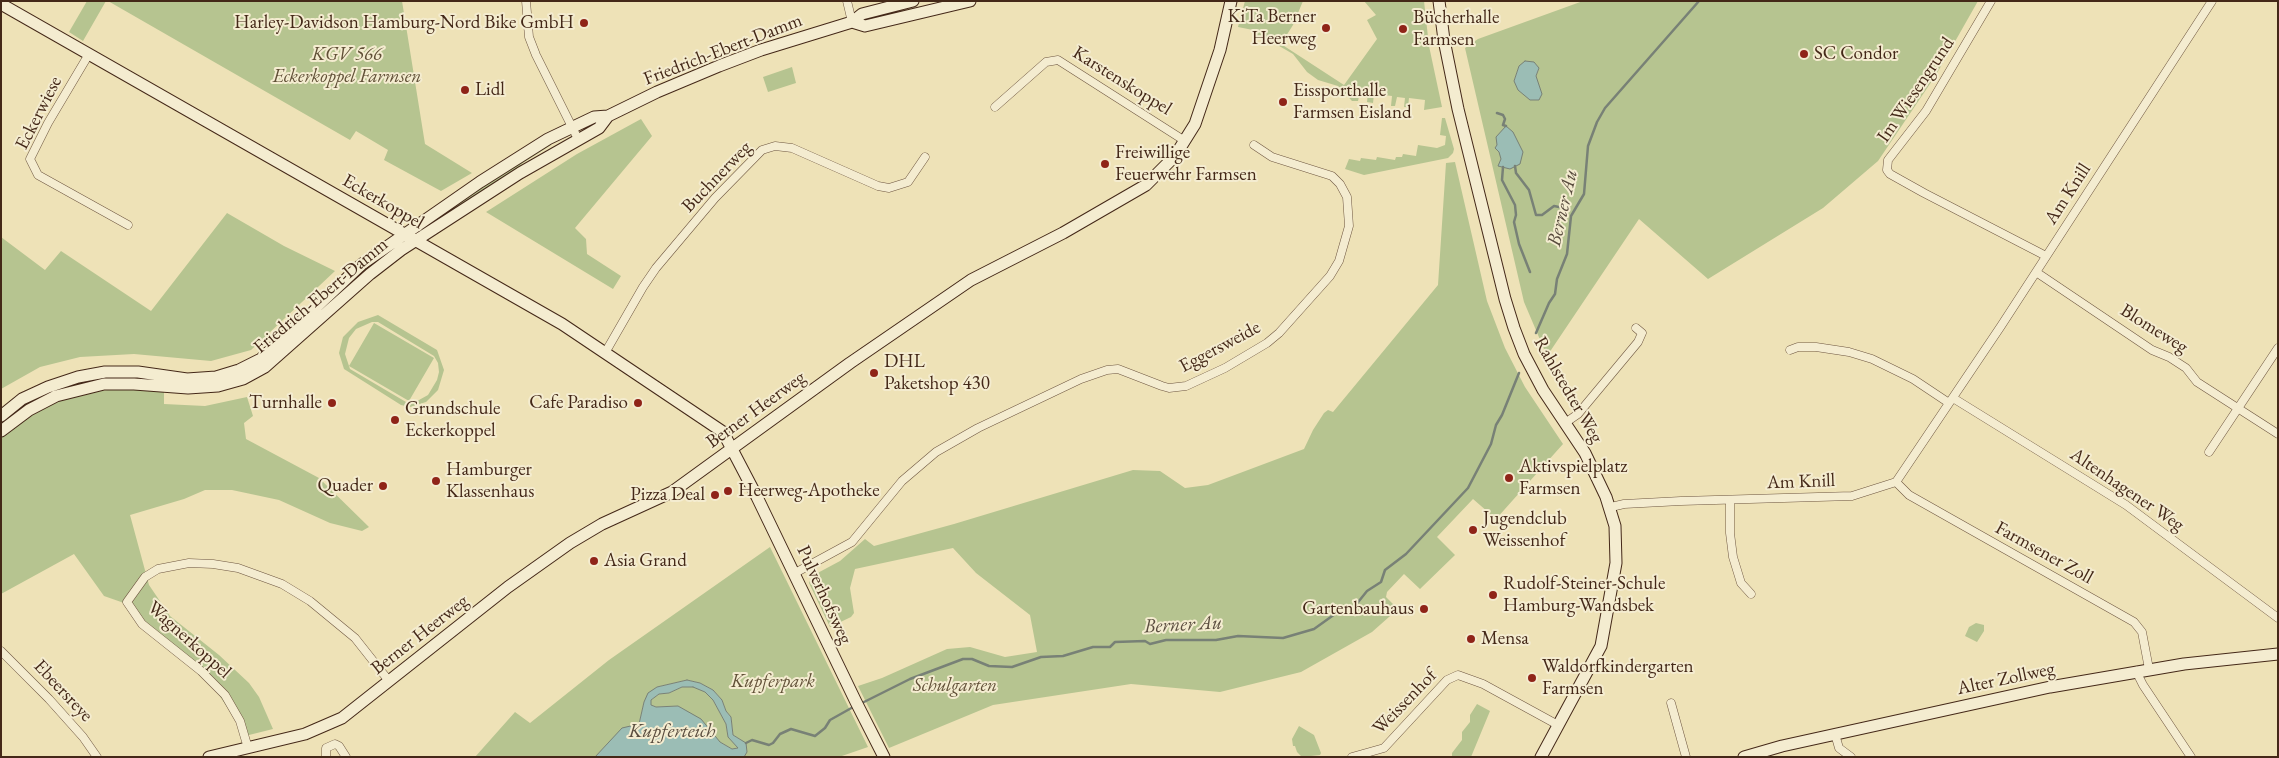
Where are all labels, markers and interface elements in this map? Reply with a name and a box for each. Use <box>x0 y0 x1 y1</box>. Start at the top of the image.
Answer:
place label: KiTa Berner Heerweg <box>1228 6 1316 50</box>
place label: Bücherhalle Farmsen <box>1413 7 1499 51</box>
street label: Friedrich-Ebert-Damm <box>640 9 806 91</box>
place label: Harley-Davidson Hamburg-Nord Bike GmbH <box>234 12 574 34</box>
marker: Harley-Davidson Hamburg-Nord Bike GmbH <box>578 17 590 29</box>
marker: KiTa Berner Heerweg <box>1320 22 1332 34</box>
marker: Bücherhalle Farmsen <box>1397 23 1409 35</box>
street label: Im Wiesengrund <box>1872 33 1960 147</box>
street label: Karstenskoppel <box>1068 42 1176 120</box>
place label: SC Condor <box>1814 43 1898 65</box>
park label: KGV 566 Eckerkoppel Farmsen <box>273 44 421 88</box>
marker: SC Condor <box>1798 48 1810 60</box>
street label: Eckerwiese <box>11 73 67 153</box>
place label: Lidl <box>475 79 505 101</box>
place label: Eissporthalle Farmsen Eisland <box>1293 80 1412 124</box>
marker: Lidl <box>459 84 471 96</box>
marker: Eissporthalle Farmsen Eisland <box>1277 96 1289 108</box>
street label: Buchnerweg <box>677 136 757 218</box>
place label: Freiwillige Feuerwehr Farmsen <box>1115 142 1257 186</box>
marker: Freiwillige Feuerwehr Farmsen <box>1099 158 1111 170</box>
street label: Am Knill <box>2040 159 2096 229</box>
water label: Berner Au <box>1543 167 1583 249</box>
street label: Eckerkoppel <box>338 169 428 235</box>
street label: Friedrich-Ebert-Damm <box>249 233 393 359</box>
street label: Blomeweg <box>2116 299 2192 359</box>
street label: Eggersweide <box>1175 316 1265 378</box>
street label: Rahlstedter Weg <box>1528 333 1608 447</box>
place label: DHL Paketshop 430 <box>884 351 990 395</box>
street label: Berner Heerweg <box>702 366 810 454</box>
marker: DHL Paketshop 430 <box>868 367 880 379</box>
place label: Turnhalle <box>249 392 322 414</box>
place label: Cafe Paradiso <box>529 392 628 414</box>
marker: Turnhalle <box>326 397 338 409</box>
marker: Cafe Paradiso <box>632 397 644 409</box>
place label: Grundschule Eckerkoppel <box>405 398 500 442</box>
marker: Grundschule Eckerkoppel <box>389 414 401 426</box>
street label: Altenhagener Weg <box>2066 443 2188 537</box>
place label: Aktivspielplatz Farmsen <box>1519 456 1627 500</box>
place label: Hamburger Klassenhaus <box>446 459 534 503</box>
street label: Am Knill <box>1766 469 1836 495</box>
marker: Aktivspielplatz Farmsen <box>1503 472 1515 484</box>
place label: Quader <box>318 475 373 497</box>
marker: Hamburger Klassenhaus <box>430 475 442 487</box>
marker: Quader <box>377 480 389 492</box>
place label: Heerweg-Apotheke <box>738 480 880 502</box>
place label: Pizza Deal <box>630 484 705 506</box>
marker: Heerweg-Apotheke <box>722 485 734 497</box>
marker: Pizza Deal <box>709 489 721 501</box>
place label: Jugendclub Weissenhof <box>1483 508 1567 552</box>
street label: Farmsener Zoll <box>1991 517 2097 589</box>
marker: Jugendclub Weissenhof <box>1467 524 1479 536</box>
street label: Pulverhofsweg <box>791 542 857 648</box>
place label: Asia Grand <box>604 550 687 572</box>
marker: Asia Grand <box>588 555 600 567</box>
place label: Rudolf-Steiner-Schule Hamburg-Wandsbek <box>1503 573 1665 617</box>
marker: Rudolf-Steiner-Schule Hamburg-Wandsbek <box>1487 589 1499 601</box>
street label: Berner Heerweg <box>367 590 473 680</box>
street label: Wagnerkoppel <box>142 596 236 684</box>
place label: Gartenbauhaus <box>1302 598 1414 620</box>
marker: Gartenbauhaus <box>1418 603 1430 615</box>
water label: Berner Au <box>1143 611 1223 639</box>
place label: Mensa <box>1481 628 1529 650</box>
marker: Mensa <box>1465 633 1477 645</box>
street label: Ebeersreye <box>29 655 97 727</box>
place label: Waldorfkindergarten Farmsen <box>1542 656 1694 700</box>
street label: Alter Zollweg <box>1955 658 2057 700</box>
street label: Weissenhof <box>1368 664 1442 740</box>
park label: Kupferpark <box>731 671 815 693</box>
marker: Waldorfkindergarten Farmsen <box>1526 672 1538 684</box>
park label: Schulgarten <box>913 675 997 697</box>
water label: Kupferteich <box>628 720 716 744</box>

